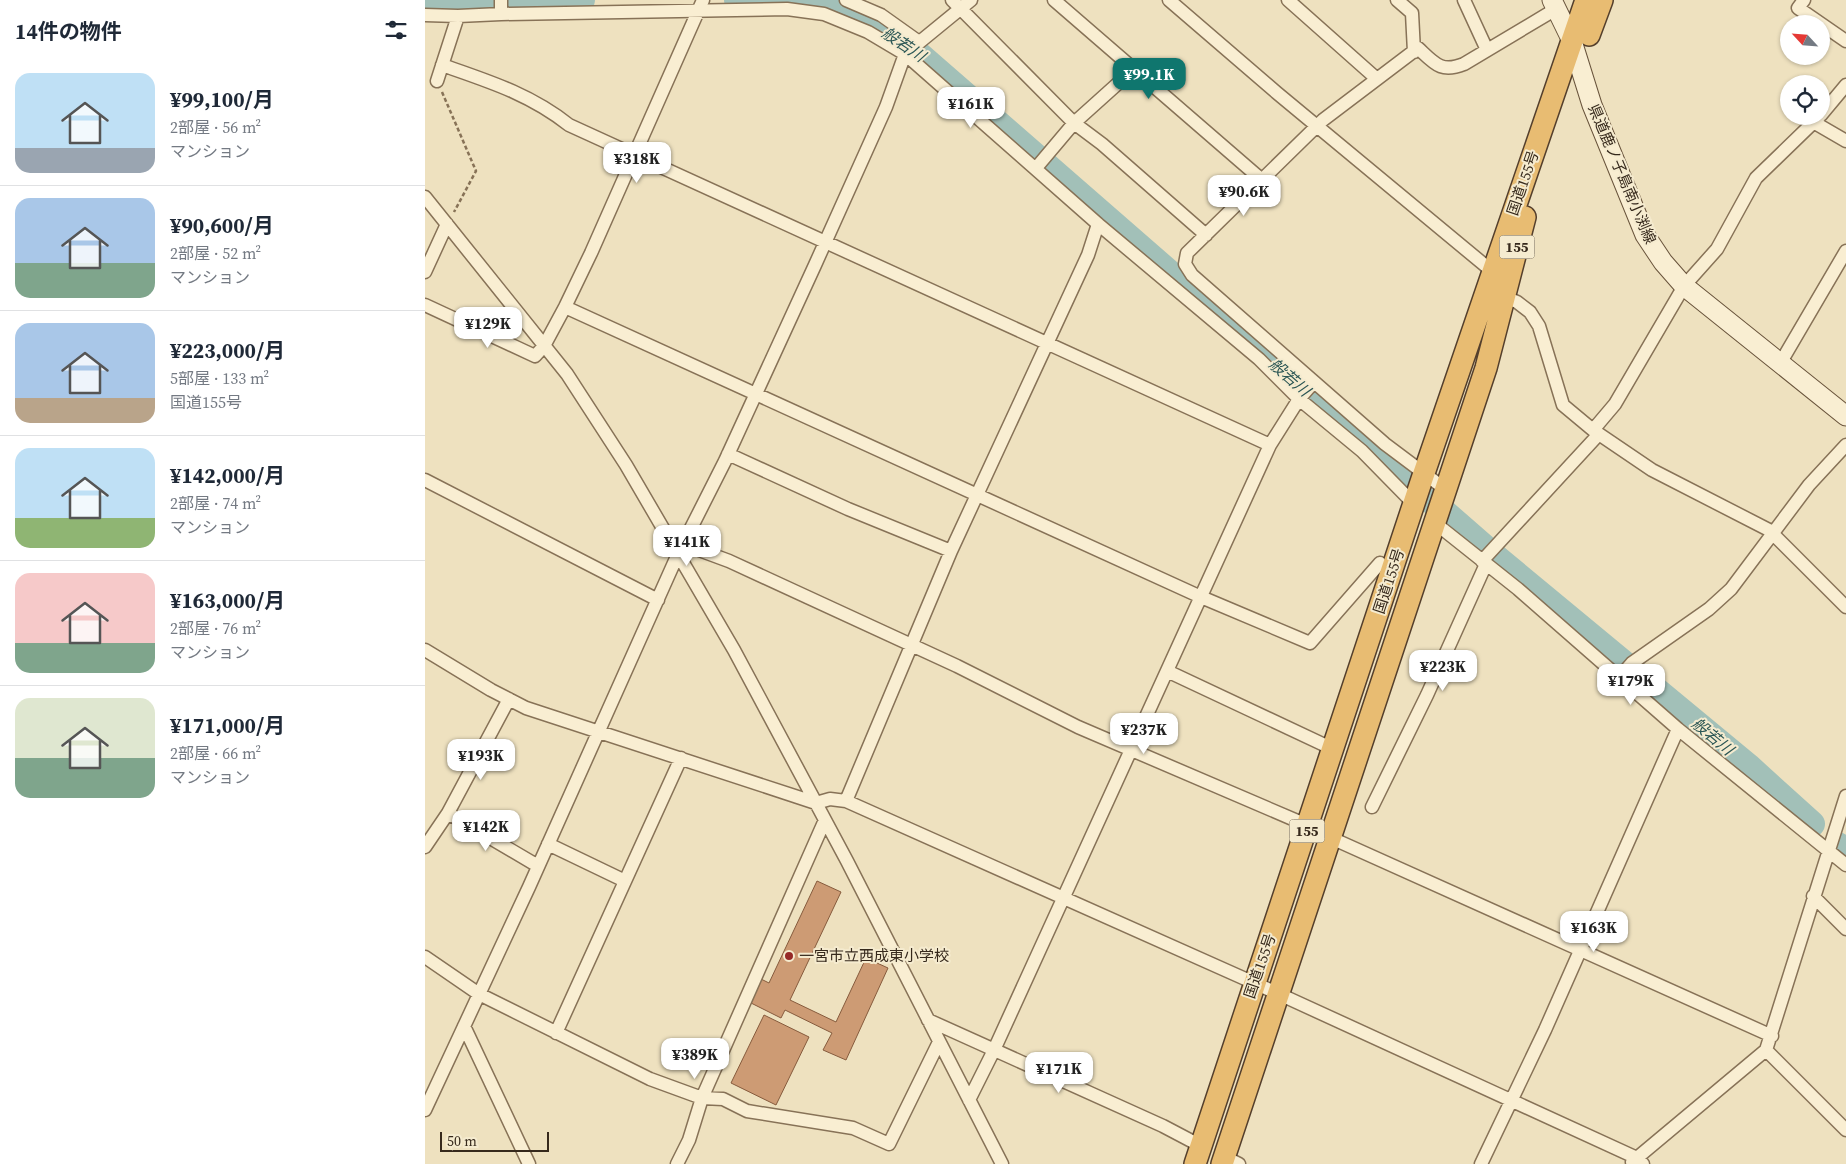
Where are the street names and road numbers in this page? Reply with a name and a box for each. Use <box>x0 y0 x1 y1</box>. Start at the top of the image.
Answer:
street label: 県道鹿ノ子島南小渕線 <box>1583 101 1661 247</box>
street label: 国道155号 <box>1502 148 1543 218</box>
road number: 155 <box>1499 236 1535 258</box>
street label: 国道155号 <box>1368 545 1409 616</box>
road number: 155 <box>1289 819 1325 842</box>
street label: 国道155号 <box>1239 931 1280 1001</box>

